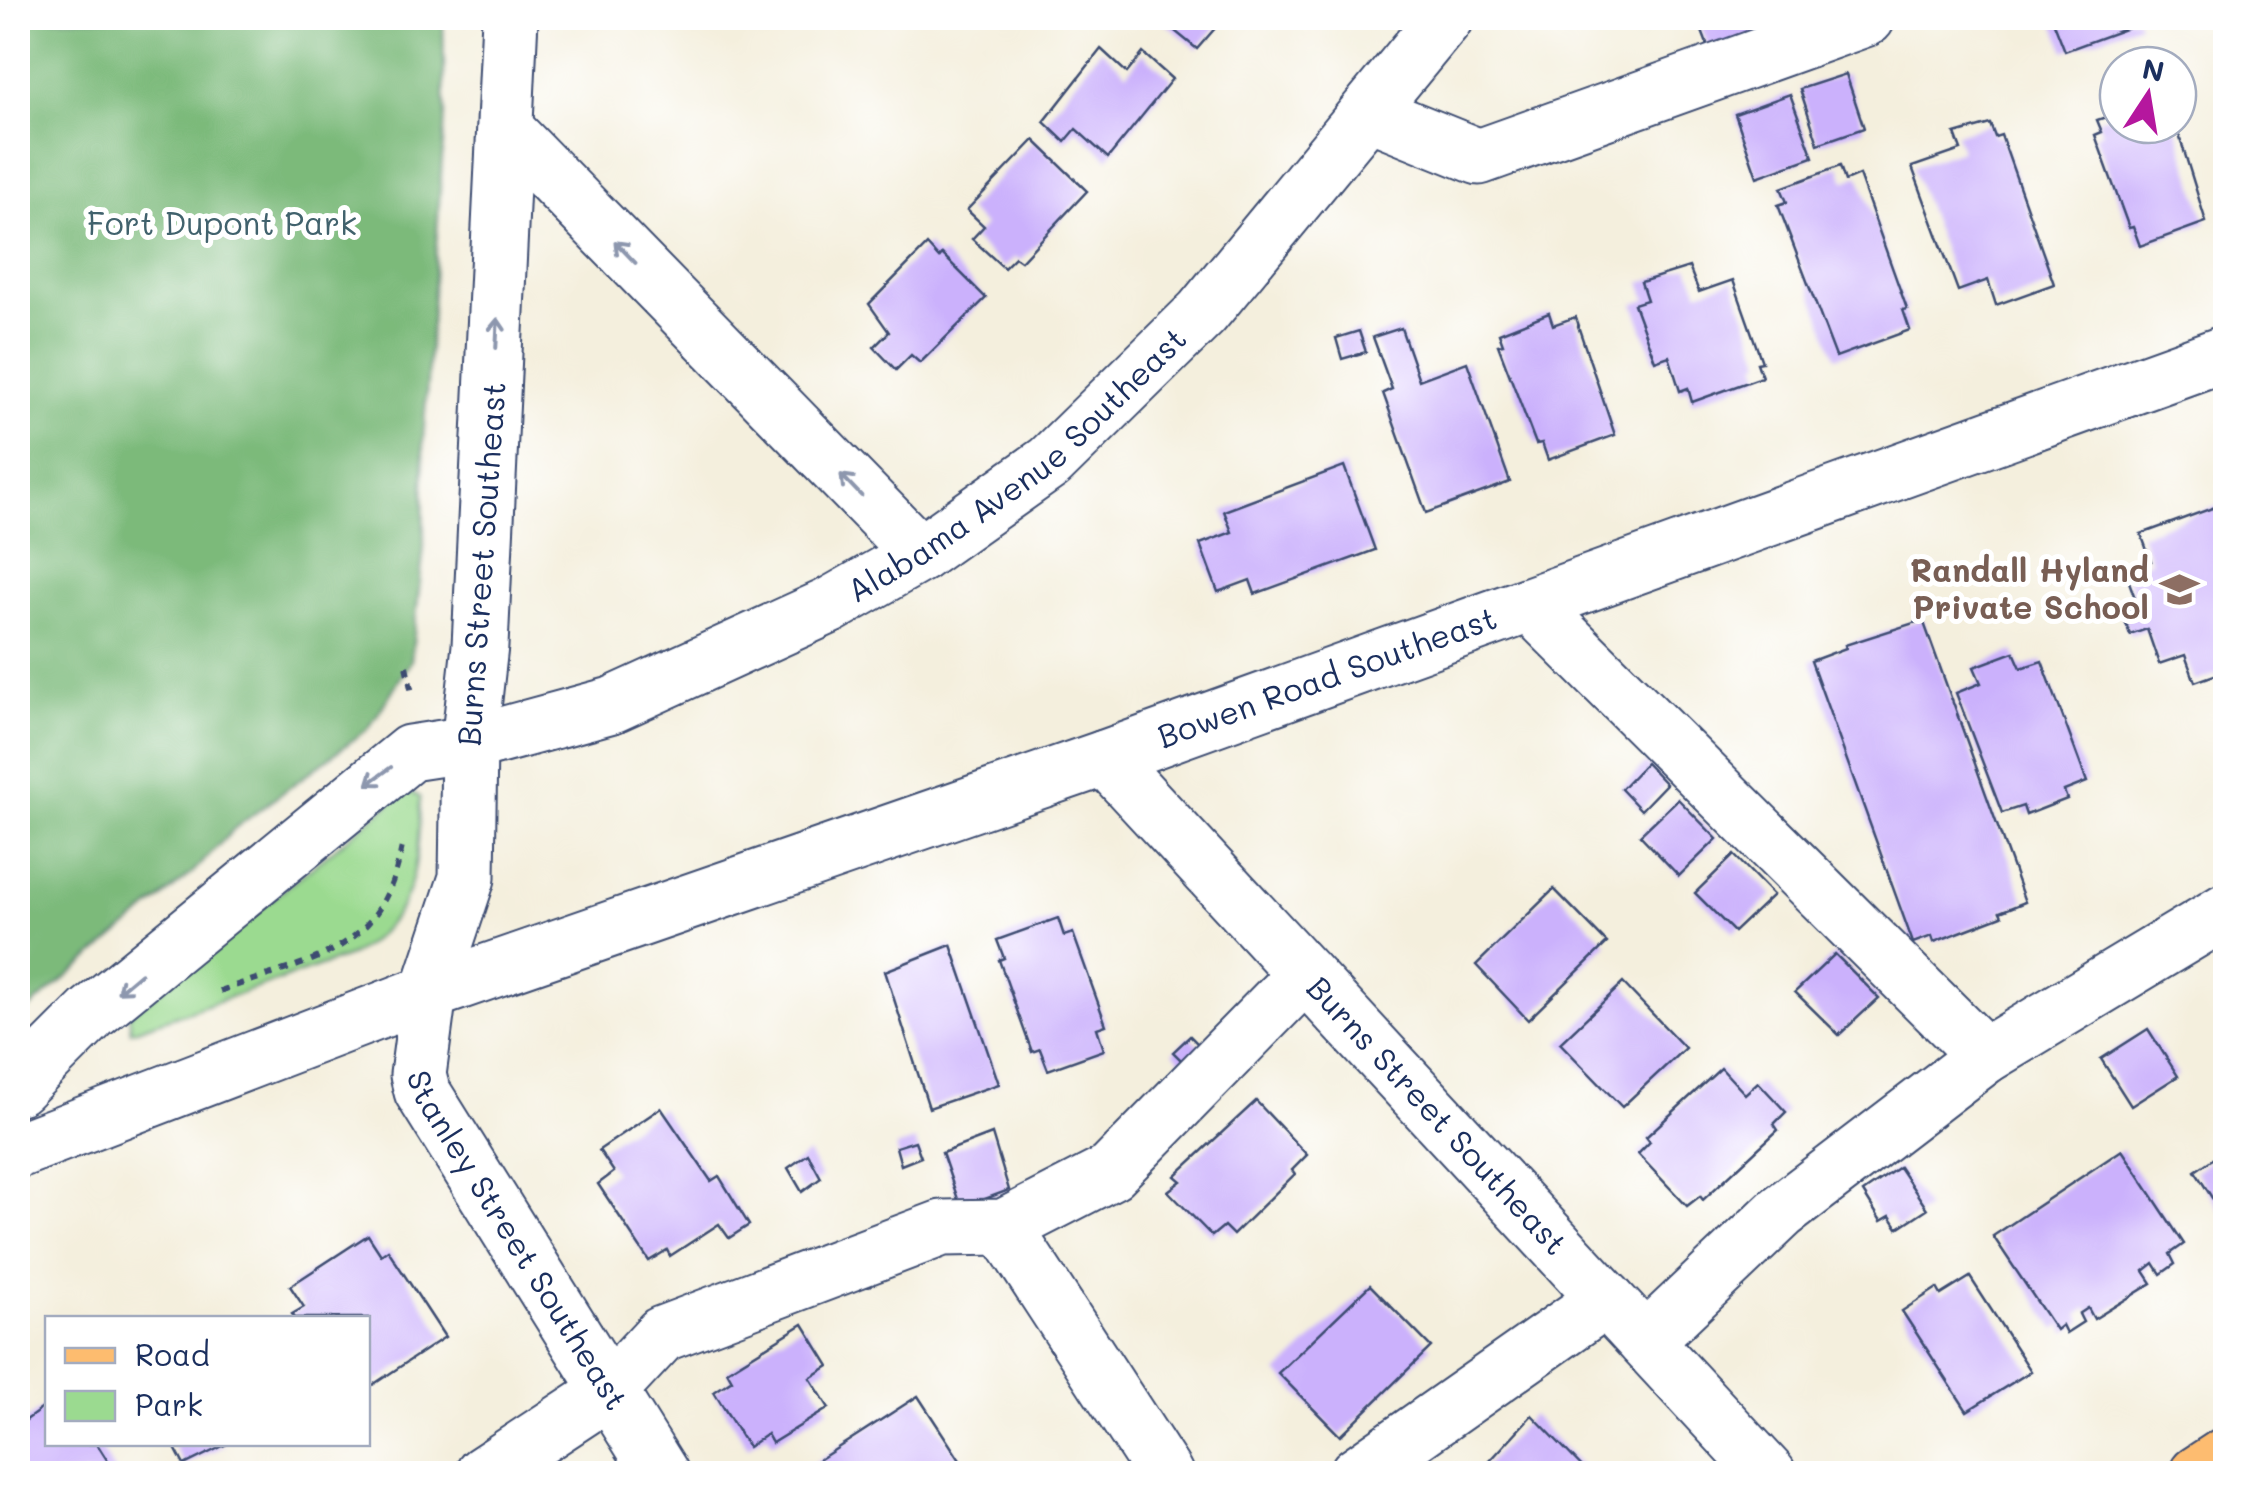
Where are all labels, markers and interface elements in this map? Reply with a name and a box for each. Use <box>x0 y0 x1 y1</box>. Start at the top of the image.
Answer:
north arrow <box>2098 45 2198 145</box>
text: N <box>2139 50 2168 89</box>
park label: Fort Dupont Park <box>87 201 357 243</box>
one-way arrow <box>614 240 637 265</box>
one-way arrow <box>488 317 507 349</box>
street label: Alabama Avenue Southeast <box>839 317 1195 610</box>
street label: Burns Street Southeast <box>446 380 514 747</box>
one-way arrow <box>840 474 864 498</box>
place label: Randall Hyland Private School <box>1910 548 2149 627</box>
school or university icon: Randall Hyland Private School <box>2158 568 2200 610</box>
street label: Bowen Road Southeast <box>1151 595 1502 756</box>
one-way arrow <box>366 765 393 786</box>
street label: Burns Street Southeast <box>1299 966 1578 1263</box>
one-way arrow <box>116 972 142 994</box>
street label: Stanley Street Southeast <box>399 1066 639 1417</box>
legend <box>45 1316 370 1446</box>
text: Road <box>135 1334 210 1374</box>
text: Park <box>135 1384 203 1424</box>

